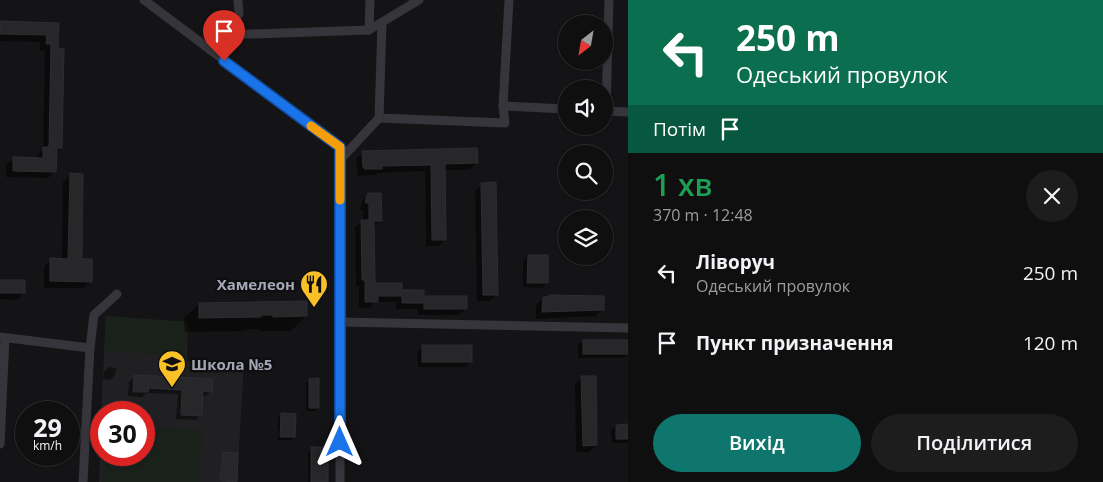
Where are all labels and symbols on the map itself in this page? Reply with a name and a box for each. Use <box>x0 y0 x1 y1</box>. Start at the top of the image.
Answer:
pin <box>203 10 245 61</box>
north arrow <box>558 15 612 70</box>
restaurant icon: Хамелеон <box>299 269 329 308</box>
place label: Хамелеон <box>217 274 295 294</box>
school or university icon: Школа №5 <box>157 349 187 388</box>
place label: Школа №5 <box>191 354 272 374</box>
speed limit sign: 30 <box>90 401 155 466</box>
position arrow <box>313 415 365 467</box>

